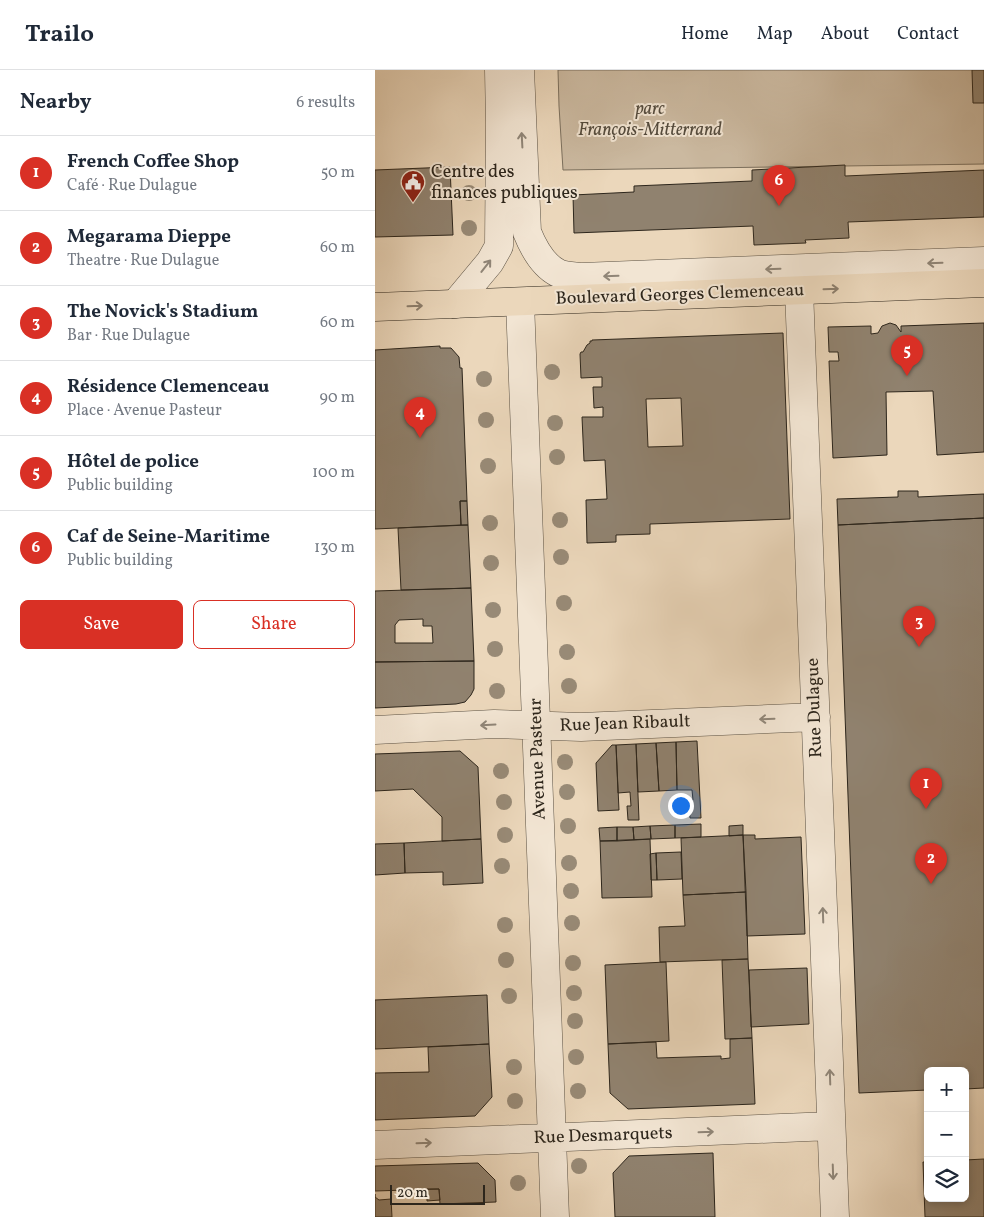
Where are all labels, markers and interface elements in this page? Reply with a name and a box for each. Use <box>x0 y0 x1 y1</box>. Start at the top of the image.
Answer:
text: Trailo <box>25 18 94 52</box>
text: Home <box>681 22 729 47</box>
text: Map <box>757 22 793 47</box>
text: About <box>821 22 869 47</box>
text: Contact <box>897 22 959 47</box>
text: Nearby <box>20 88 91 117</box>
text: 6 results <box>296 92 355 114</box>
park label: parc François-Mitterrand <box>578 97 722 143</box>
one-way arrow <box>518 132 527 148</box>
text: French Coffee Shop <box>67 149 239 175</box>
place label: Centre des finances publiques <box>431 160 578 206</box>
text: 1 <box>33 162 39 184</box>
text: 50 m <box>321 162 355 184</box>
pin: 6 <box>763 165 795 206</box>
public building icon: Centre des finances publiques <box>400 169 426 203</box>
text: Café · Rue Dulague <box>67 175 197 197</box>
text: Megarama Dieppe <box>67 224 231 250</box>
text: 2 <box>32 237 40 259</box>
text: 60 m <box>320 237 355 259</box>
text: Theatre · Rue Dulague <box>67 250 219 272</box>
one-way arrow <box>928 258 944 267</box>
one-way arrow <box>481 259 491 273</box>
one-way arrow <box>765 264 782 274</box>
one-way arrow <box>603 271 619 280</box>
street label: Boulevard Georges Clemenceau <box>555 278 805 312</box>
one-way arrow <box>822 285 838 294</box>
text: The Novick's Stadium <box>67 299 258 325</box>
one-way arrow <box>407 301 423 310</box>
text: 3 <box>32 312 40 334</box>
text: 60 m <box>320 312 355 334</box>
text: Bar · Rue Dulague <box>67 325 190 347</box>
pin: 5 <box>891 335 923 376</box>
text: Résidence Clemenceau <box>67 374 269 400</box>
text: 4 <box>31 387 41 409</box>
text: 90 m <box>319 387 355 409</box>
pin: 4 <box>404 397 436 438</box>
text: Place · Avenue Pasteur <box>67 400 222 422</box>
text: Hôtel de police <box>67 449 199 475</box>
text: 5 <box>32 462 40 484</box>
text: 100 m <box>312 462 355 484</box>
text: Public building <box>67 475 173 497</box>
text: Caf de Seine-Maritime <box>67 524 270 550</box>
text: 6 <box>32 537 40 559</box>
text: 130 m <box>314 537 355 559</box>
text: Public building <box>67 550 173 572</box>
button: Save <box>20 600 183 649</box>
button: Share <box>193 600 355 649</box>
pin: 3 <box>903 606 935 647</box>
street label: Rue Dulague <box>801 658 829 758</box>
street label: Avenue Pasteur <box>523 697 553 820</box>
street label: Rue Jean Ribault <box>559 709 691 739</box>
one-way arrow <box>759 714 775 723</box>
one-way arrow <box>480 720 496 729</box>
pin: 1 <box>910 768 942 809</box>
your location <box>668 793 694 819</box>
pin: 2 <box>915 843 947 884</box>
one-way arrow <box>819 907 828 923</box>
map controls <box>924 1067 969 1202</box>
button: + <box>924 1067 969 1112</box>
one-way arrow <box>825 1070 834 1086</box>
button: − <box>924 1112 969 1157</box>
street label: Rue Desmarquets <box>533 1121 673 1151</box>
one-way arrow <box>697 1127 713 1136</box>
one-way arrow <box>415 1138 431 1148</box>
button: layers <box>924 1157 969 1202</box>
one-way arrow <box>828 1163 838 1179</box>
scale bar <box>390 1182 485 1205</box>
text: 20 m <box>397 1184 428 1203</box>

